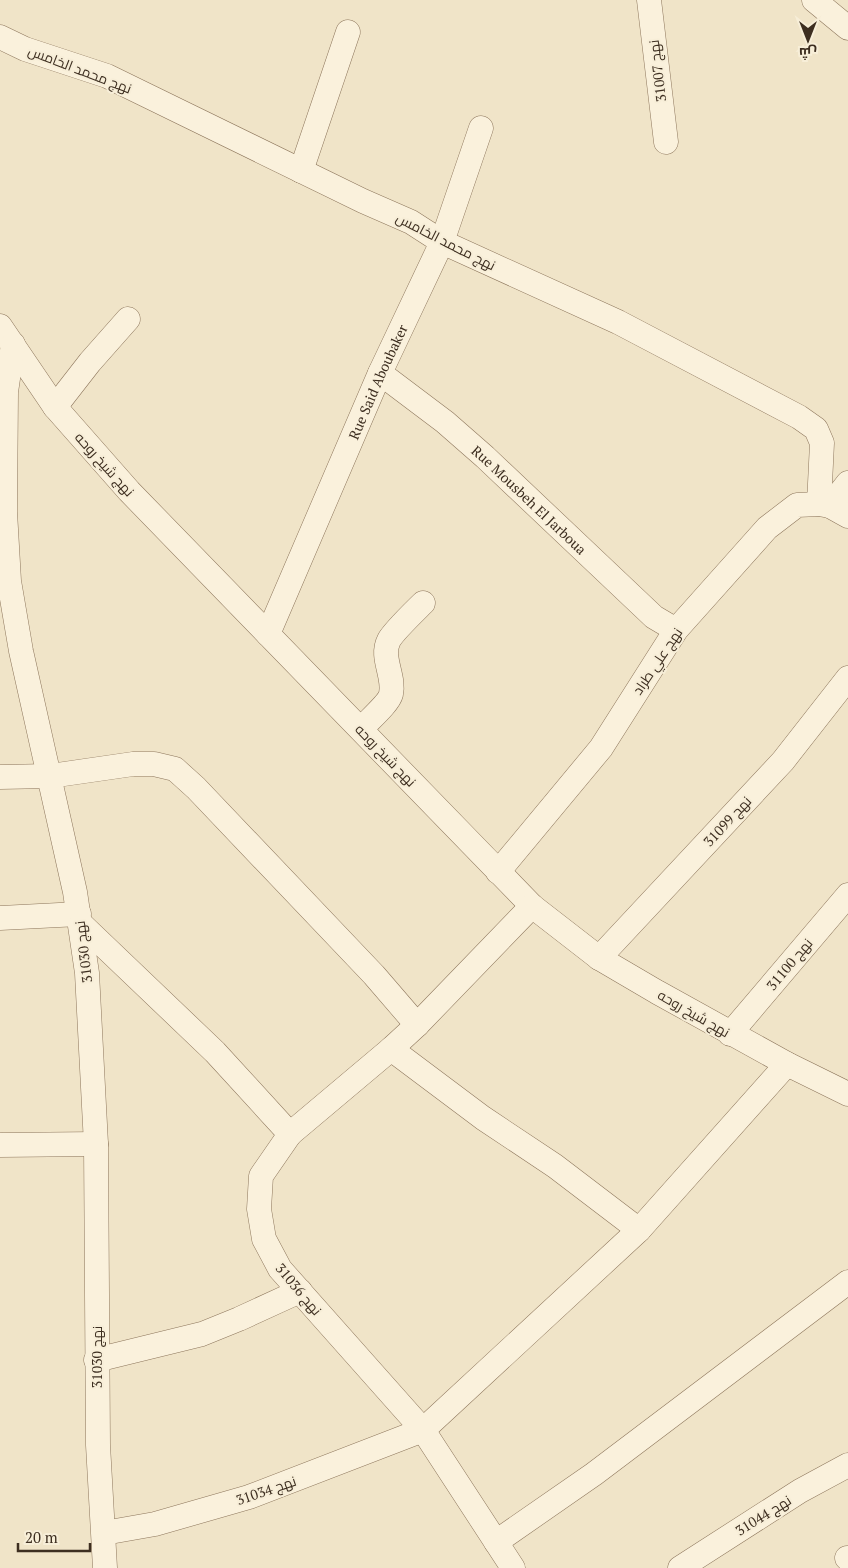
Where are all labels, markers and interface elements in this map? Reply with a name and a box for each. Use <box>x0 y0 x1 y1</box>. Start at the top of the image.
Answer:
north arrow <box>783 15 833 65</box>
street label: نهج 31007 <box>644 39 670 103</box>
street label: نهج محمد الخامس <box>25 40 135 98</box>
text: ش <box>799 44 817 63</box>
street label: نهج محمد الخامس <box>393 208 499 274</box>
street label: Rue Said Aboubaker <box>343 320 412 442</box>
street label: نهج شيخ روحه <box>71 428 139 500</box>
street label: Rue Mousbeh El Jarboua <box>468 441 591 558</box>
street label: نهج علي طراد <box>628 624 689 700</box>
street label: نهج شيخ روحه <box>351 720 421 790</box>
street label: نهج 31099 <box>699 792 755 850</box>
street label: نهج 31030 <box>70 920 96 984</box>
street label: نهج 31100 <box>762 934 816 994</box>
street label: نهج شيخ روحه <box>655 985 733 1041</box>
street label: نهج 31036 <box>272 1259 326 1319</box>
street label: نهج 31030 <box>87 1326 106 1388</box>
street label: نهج 31034 <box>233 1471 299 1509</box>
street label: نهج 31044 <box>731 1490 795 1540</box>
scale bar <box>18 1520 90 1552</box>
text: 20 m <box>25 1527 58 1547</box>

